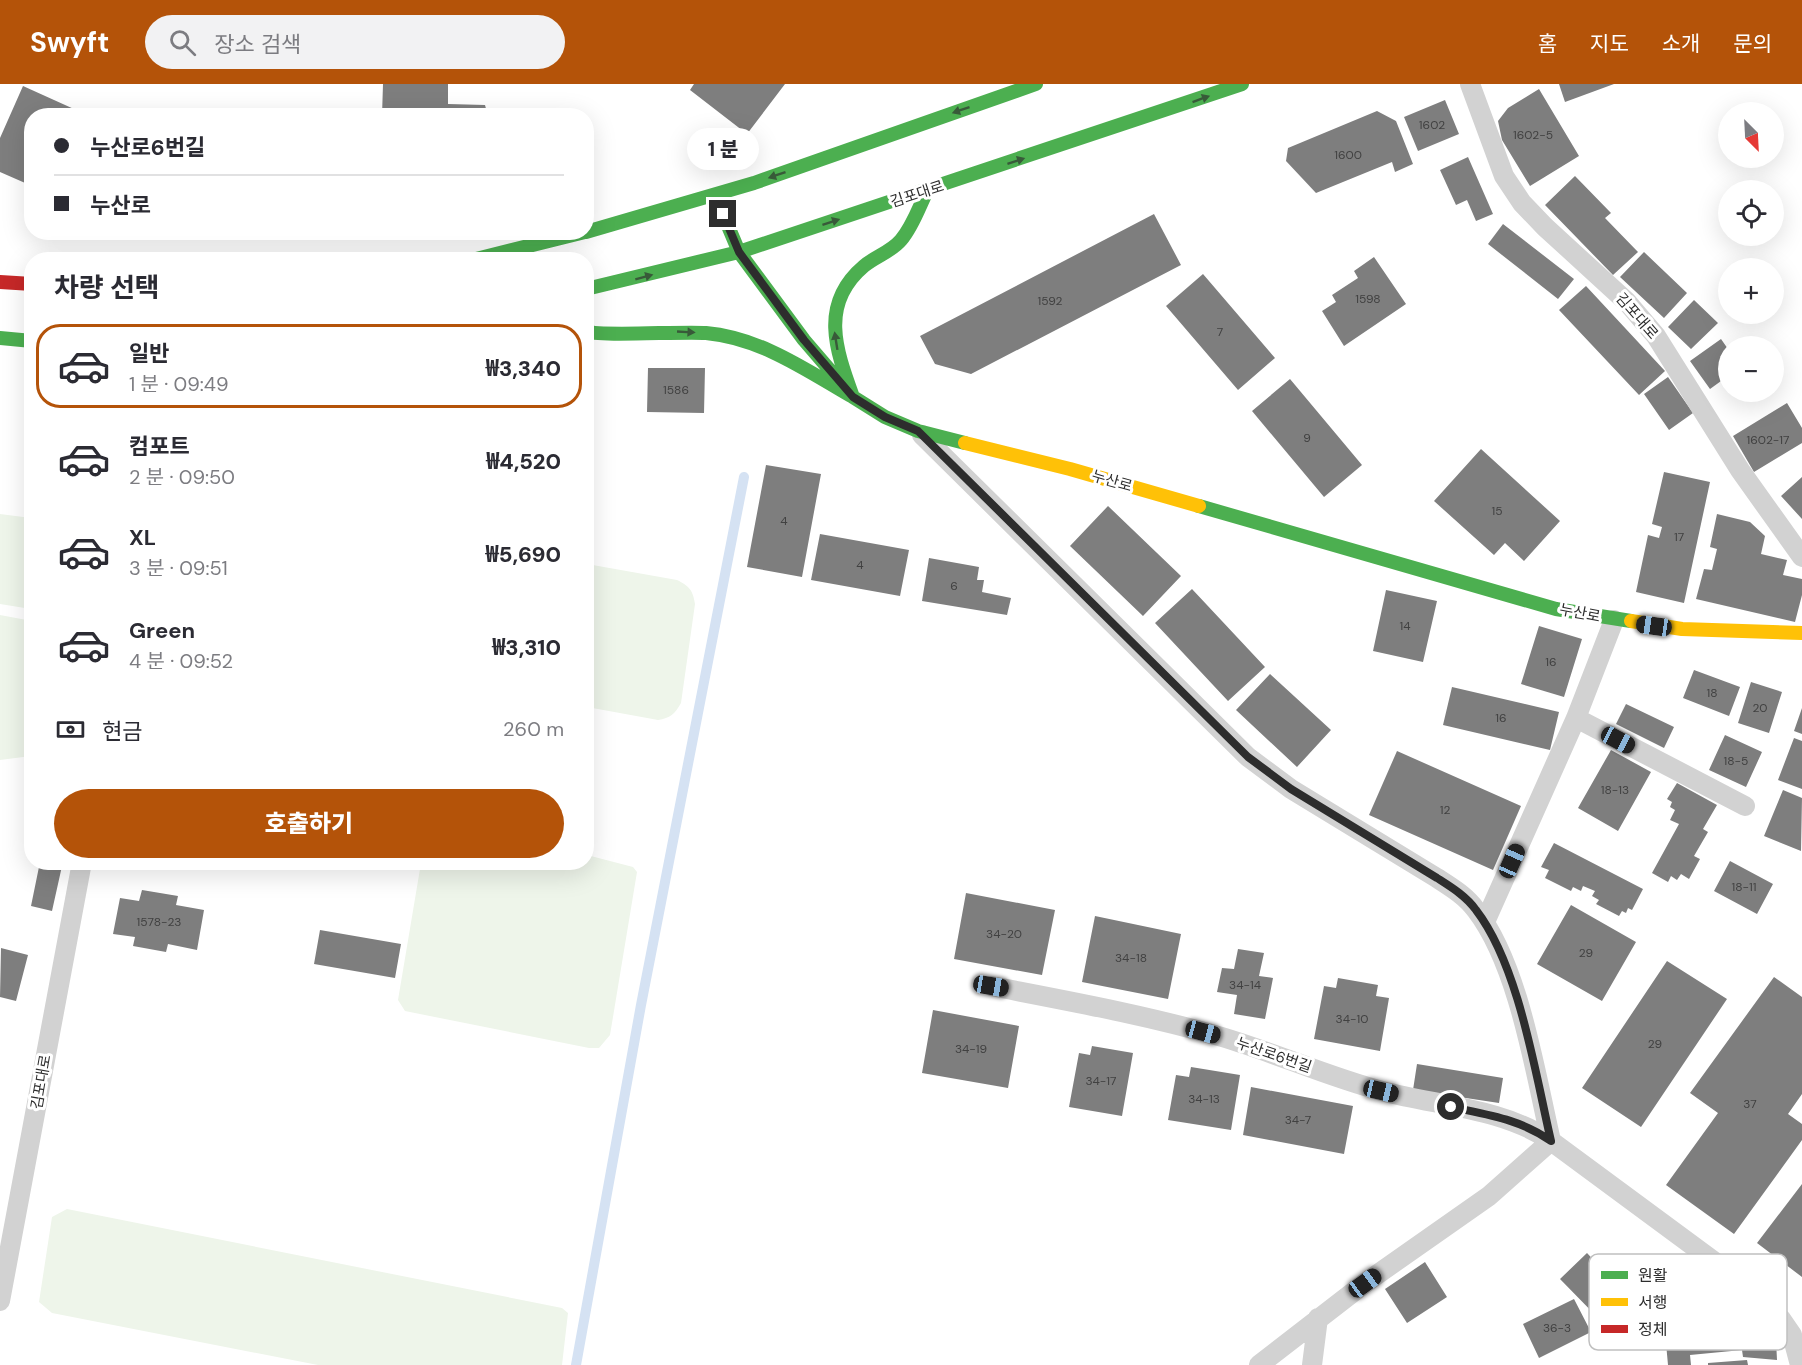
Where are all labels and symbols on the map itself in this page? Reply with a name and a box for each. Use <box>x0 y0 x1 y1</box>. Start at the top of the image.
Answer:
one-way arrow <box>1192 94 1210 104</box>
north arrow <box>1718 102 1784 168</box>
one-way arrow <box>952 106 970 116</box>
house number: 1602 <box>1419 117 1445 133</box>
callout: 1 분 <box>687 127 759 169</box>
house number: 1602-5 <box>1513 127 1553 143</box>
house number: 1600 <box>1334 147 1362 163</box>
one-way arrow <box>1007 156 1025 165</box>
one-way arrow <box>768 170 786 180</box>
street label: 김포대로 <box>888 176 946 212</box>
route end <box>709 200 736 227</box>
one-way arrow <box>822 217 840 226</box>
one-way arrow <box>635 272 653 282</box>
street label: 김포대로 <box>1611 289 1663 343</box>
house number: 1598 <box>1355 291 1381 307</box>
house number: 1592 <box>1038 293 1063 309</box>
house number: 7 <box>1217 324 1223 340</box>
one-way arrow <box>677 327 696 336</box>
one-way arrow <box>831 331 840 350</box>
house number: 1586 <box>663 382 689 398</box>
house number: 9 <box>1303 430 1311 446</box>
house number: 1602-17 <box>1747 432 1789 448</box>
street label: 누산로 <box>1089 466 1135 496</box>
house number: 15 <box>1491 503 1503 519</box>
house number: 4 <box>780 513 788 529</box>
house number: 17 <box>1674 529 1684 545</box>
house number: 4 <box>856 557 864 573</box>
house number: 6 <box>950 578 958 594</box>
street label: 누산로 <box>1558 599 1602 627</box>
car <box>1635 615 1673 637</box>
house number: 14 <box>1399 618 1411 634</box>
house number: 16 <box>1545 654 1557 670</box>
house number: 18 <box>1706 685 1718 701</box>
house number: 20 <box>1752 700 1768 716</box>
house number: 16 <box>1495 710 1507 726</box>
car <box>1598 724 1638 756</box>
house number: 18-5 <box>1724 753 1748 769</box>
house number: 18-13 <box>1601 782 1629 798</box>
house number: 12 <box>1440 802 1450 818</box>
car <box>1496 841 1528 881</box>
house number: 18-11 <box>1731 879 1757 895</box>
house number: 1578-23 <box>137 914 181 930</box>
house number: 34-20 <box>986 926 1022 942</box>
house number: 29 <box>1579 945 1593 961</box>
house number: 34-18 <box>1115 950 1147 966</box>
car <box>972 974 1010 998</box>
house number: 34-14 <box>1229 977 1261 993</box>
house number: 34-10 <box>1336 1011 1368 1027</box>
car <box>1183 1019 1223 1045</box>
street label: 누산로6번길 <box>1234 1033 1314 1077</box>
house number: 29 <box>1648 1036 1662 1052</box>
house number: 34-19 <box>955 1041 987 1057</box>
street label: 김포대로 <box>26 1053 56 1111</box>
house number: 34-17 <box>1085 1073 1117 1089</box>
car <box>1361 1078 1401 1104</box>
house number: 34-13 <box>1188 1091 1220 1107</box>
route start <box>1437 1093 1464 1120</box>
house number: 37 <box>1743 1096 1757 1112</box>
house number: 34-7 <box>1285 1112 1311 1128</box>
legend <box>1589 1254 1787 1350</box>
car <box>1345 1265 1385 1301</box>
text: 원활 <box>1638 1265 1668 1286</box>
text: 서행 <box>1638 1292 1667 1313</box>
text: 정체 <box>1638 1319 1667 1340</box>
house number: 36-3 <box>1543 1320 1571 1336</box>

